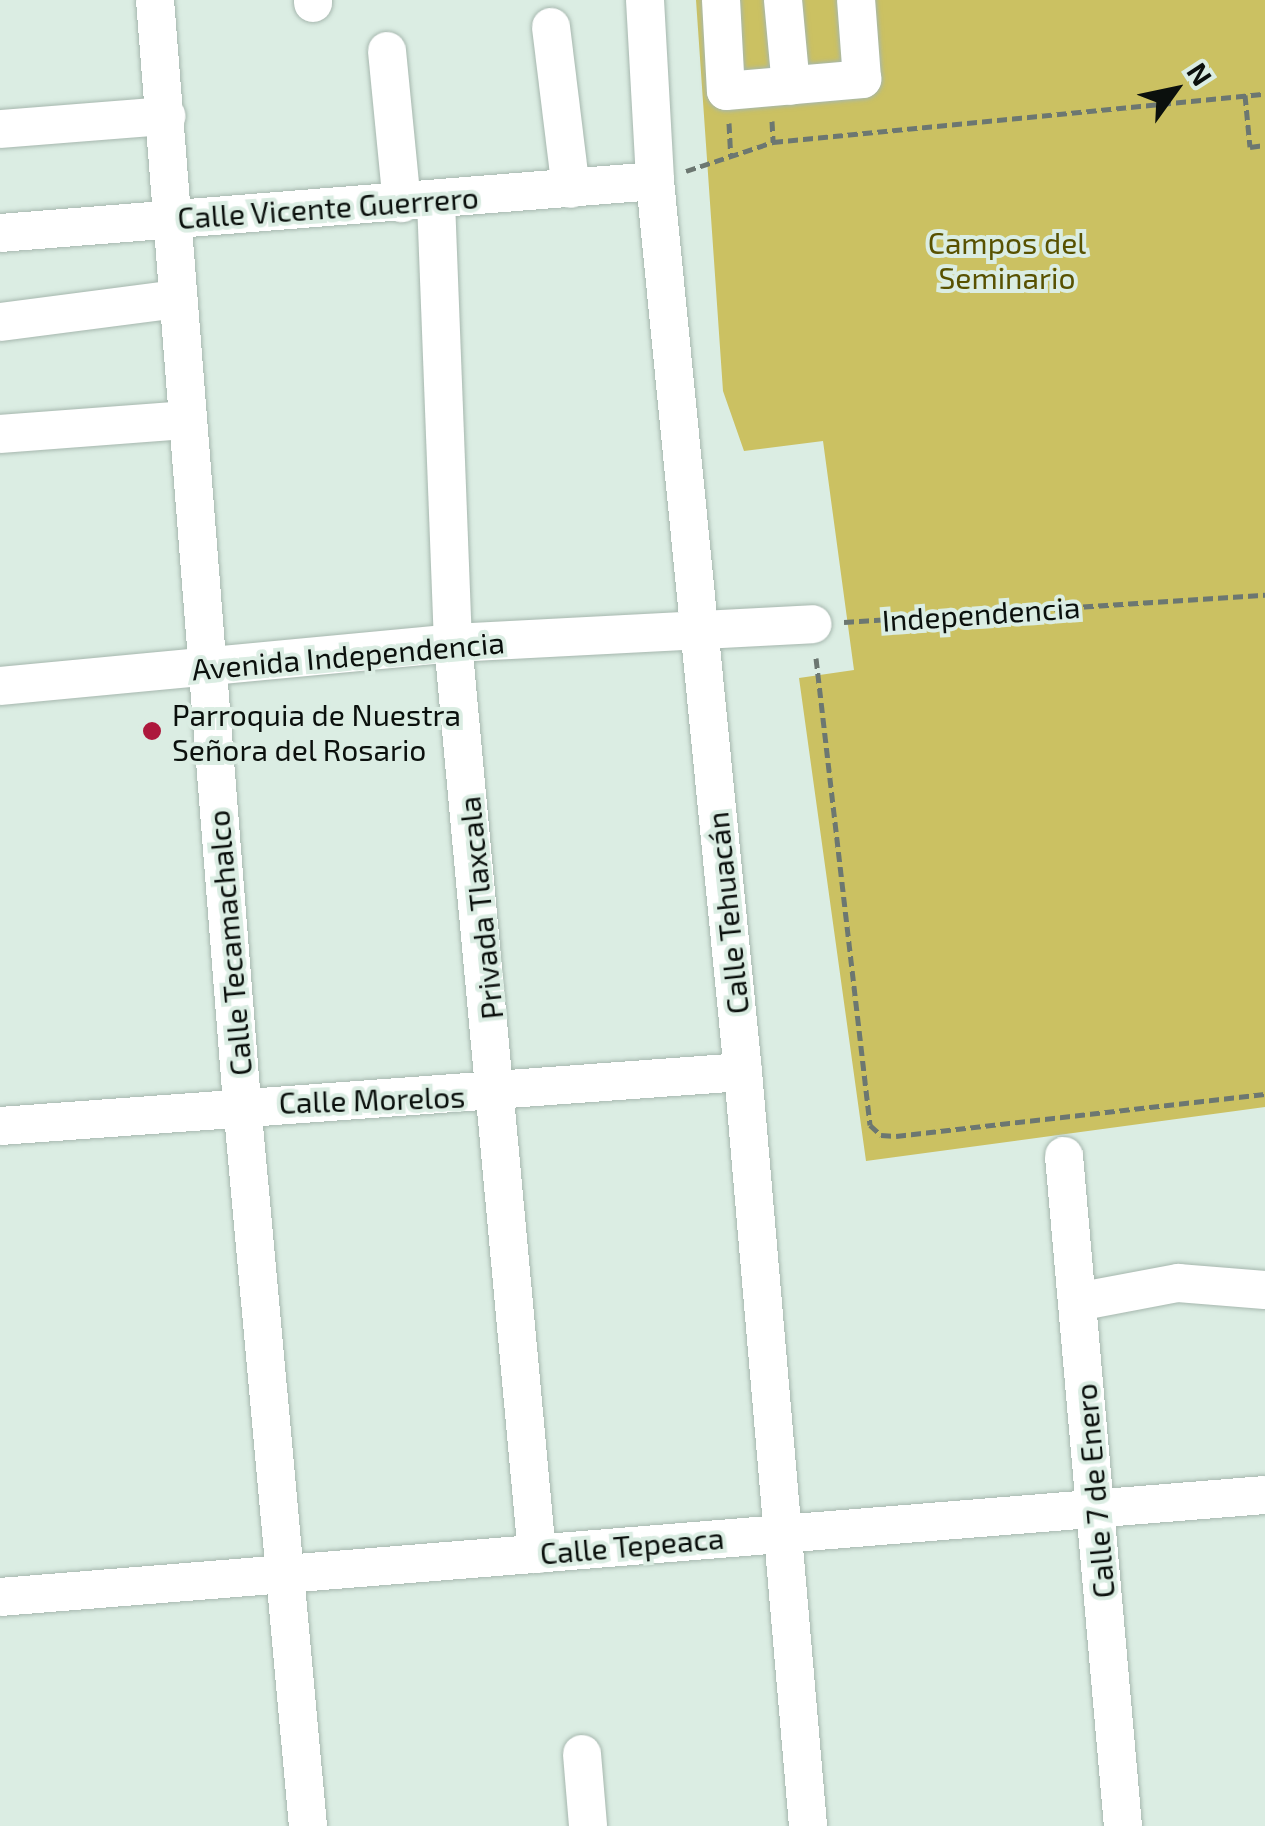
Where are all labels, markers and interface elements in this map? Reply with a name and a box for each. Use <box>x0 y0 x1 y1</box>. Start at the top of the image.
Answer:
north arrow <box>1125 40 1225 140</box>
text: N <box>1180 56 1220 91</box>
street label: Calle Vicente Guerrero <box>176 178 480 236</box>
park label: Campos del Seminario <box>928 224 1086 294</box>
street label: Independencia <box>881 588 1081 638</box>
street label: Avenida Independencia <box>190 623 506 687</box>
place label: Parroquia de Nuestra Señora del Rosario <box>172 696 461 766</box>
marker: Parroquia de Nuestra Señora del Rosario <box>141 720 163 742</box>
street label: Privada Tlaxcala <box>450 794 510 1022</box>
street label: Calle Tecamachalco <box>199 808 259 1078</box>
street label: Calle Tehuacán <box>698 810 756 1016</box>
street label: Calle Morelos <box>278 1078 466 1120</box>
street label: Calle 7 de Enero <box>1067 1382 1121 1600</box>
street label: Calle Tepeaca <box>538 1519 726 1571</box>

